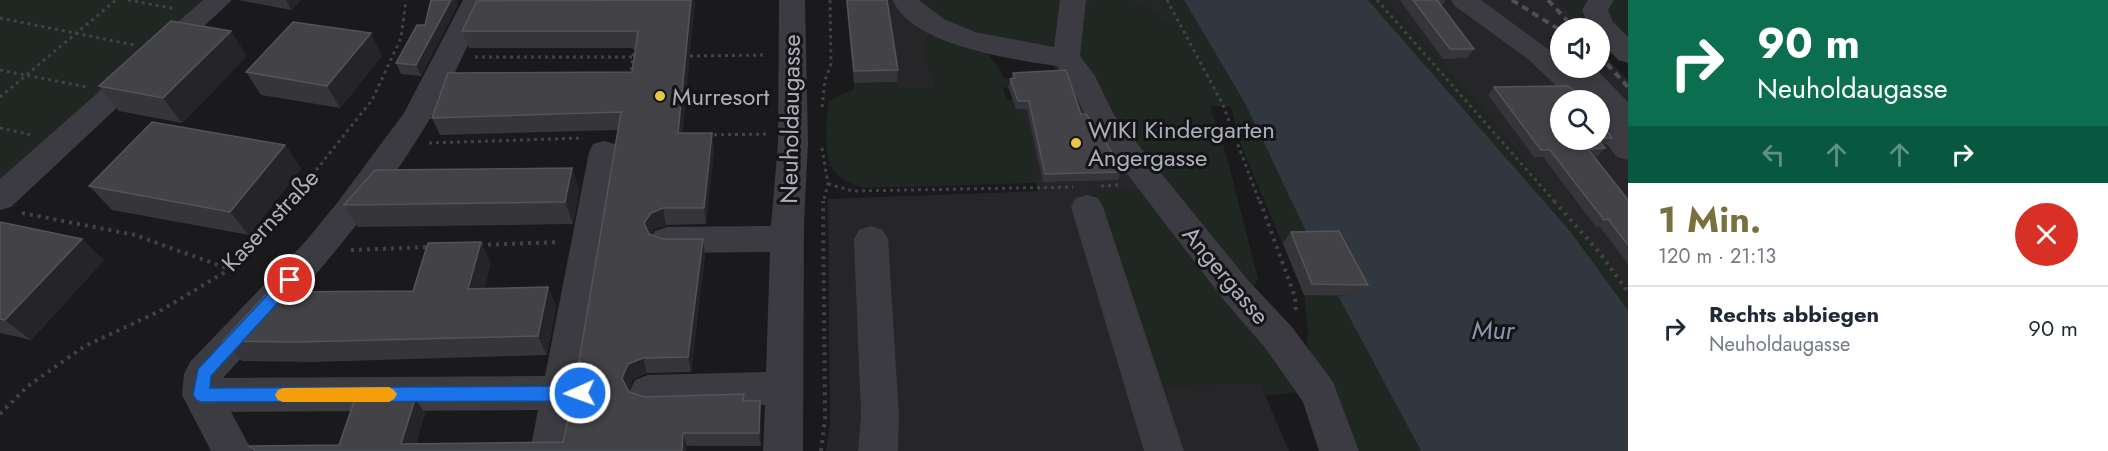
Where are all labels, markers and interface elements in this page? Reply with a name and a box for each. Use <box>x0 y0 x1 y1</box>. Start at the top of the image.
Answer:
text: 90 m <box>1757 13 1860 74</box>
map controls <box>1550 18 1610 150</box>
button: sound <box>1550 18 1610 78</box>
icon: right <box>1658 24 1736 102</box>
street label: Neuholdaugasse <box>771 34 809 204</box>
text: Neuholdaugasse <box>1757 69 1948 108</box>
place label: Murresort <box>672 79 770 114</box>
marker: Murresort <box>653 89 667 103</box>
button: search <box>1550 90 1610 150</box>
place label: WIKI Kindergarten Angergasse <box>1088 112 1275 175</box>
marker: WIKI Kindergarten Angergasse <box>1069 136 1083 150</box>
icon: left <box>1757 138 1790 171</box>
icon: ahead <box>1820 138 1853 171</box>
icon: ahead <box>1883 138 1916 171</box>
icon: right <box>1946 138 1979 171</box>
street label: Kasernstraße <box>213 161 327 279</box>
text: 1 Min. <box>1658 193 1761 245</box>
button: close <box>2015 203 2078 266</box>
street label: Angergasse <box>1174 218 1278 332</box>
text: 120 m · 21:13 <box>1658 242 1776 271</box>
pin <box>264 254 315 305</box>
icon: arrive <box>273 263 306 296</box>
text: Rechts abbiegen <box>1709 298 1879 330</box>
water label: Mur <box>1472 311 1516 349</box>
icon: right <box>1658 312 1691 345</box>
text: 90 m <box>2028 312 2078 344</box>
text: Neuholdaugasse <box>1709 330 1850 359</box>
position arrow <box>548 361 612 425</box>

